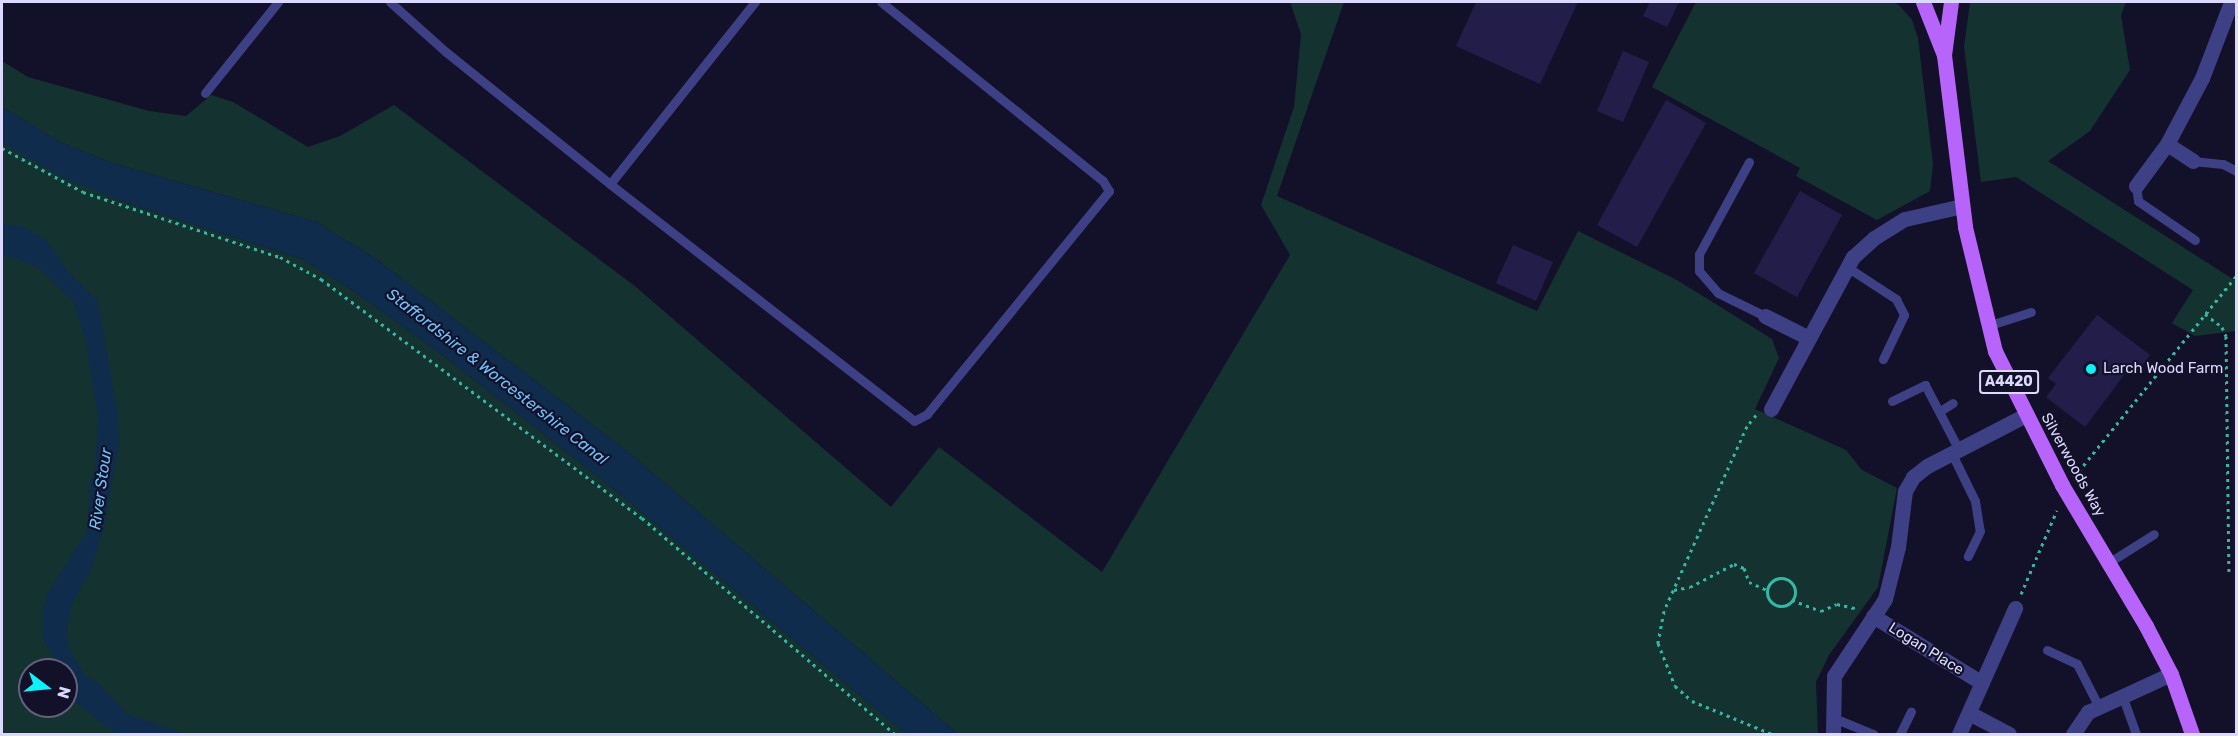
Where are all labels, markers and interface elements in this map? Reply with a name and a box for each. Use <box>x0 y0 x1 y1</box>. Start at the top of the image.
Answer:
water label: Staffordshire & Worcestershire Canal <box>383 285 611 469</box>
place label: Larch Wood Farm <box>2103 360 2224 378</box>
marker: Larch Wood Farm <box>2084 362 2098 376</box>
road number: A4420 <box>1979 371 2039 393</box>
street label: Silverwoods Way <box>2037 410 2109 520</box>
water label: River Stour <box>86 447 116 531</box>
street label: Logan Place <box>1885 619 1967 679</box>
north arrow <box>18 658 78 718</box>
text: N <box>53 684 75 701</box>

